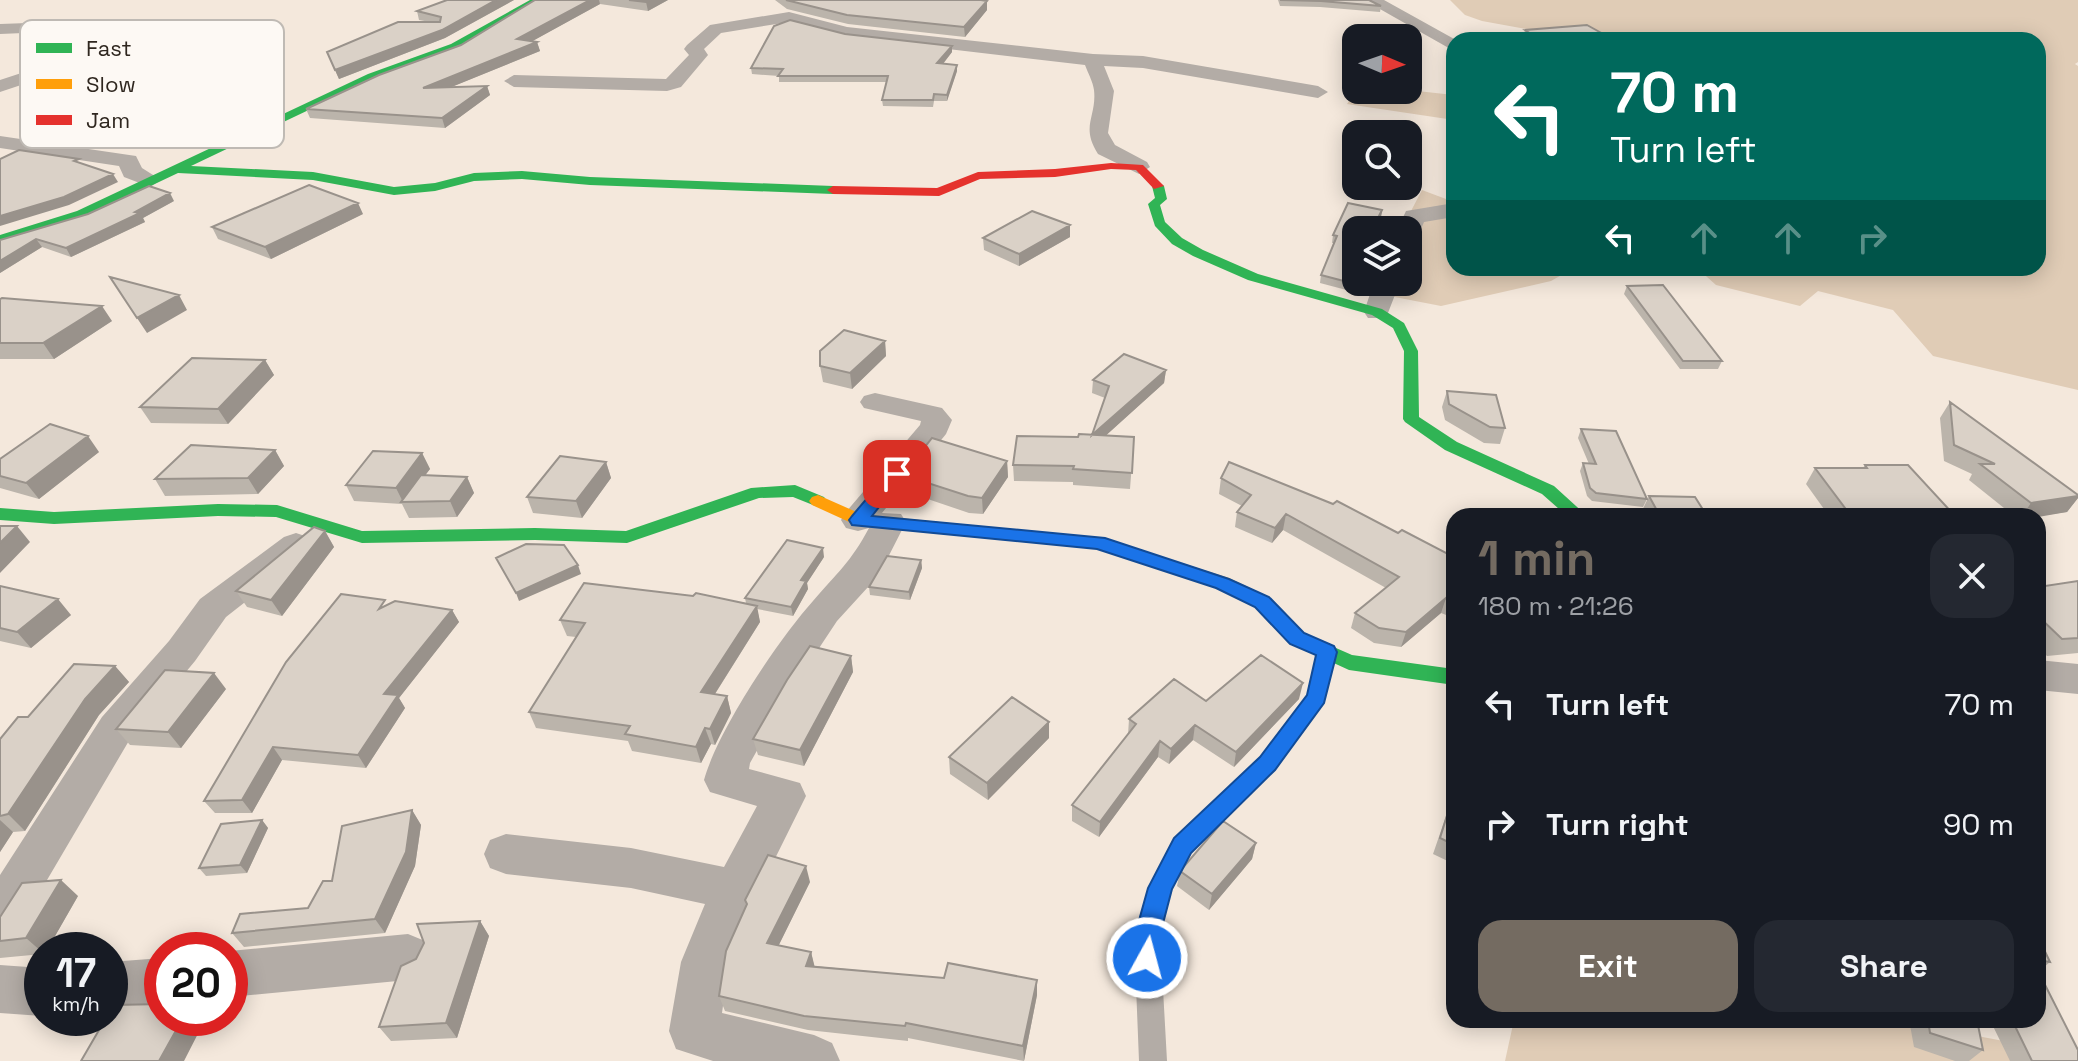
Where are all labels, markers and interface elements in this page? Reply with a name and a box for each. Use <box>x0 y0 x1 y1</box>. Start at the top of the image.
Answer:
legend <box>20 20 284 148</box>
north arrow <box>1342 24 1422 104</box>
map controls <box>1342 24 1422 296</box>
text: Fast <box>86 34 132 62</box>
text: 70 m <box>1610 57 1739 128</box>
icon: left <box>1478 64 1582 168</box>
text: Slow <box>86 70 136 98</box>
text: Jam <box>86 106 130 134</box>
button: search <box>1342 120 1422 200</box>
text: Turn left <box>1610 127 1757 173</box>
button: layers <box>1342 216 1422 296</box>
icon: left <box>1598 216 1642 260</box>
icon: ahead <box>1682 216 1726 260</box>
icon: ahead <box>1766 216 1810 260</box>
icon: right <box>1850 216 1894 260</box>
pin <box>863 440 931 508</box>
icon: arrive <box>875 452 919 496</box>
text: 1 min <box>1478 528 1595 589</box>
button: close <box>1930 534 2014 618</box>
text: 180 m · 21:26 <box>1478 589 1634 623</box>
icon: left <box>1478 682 1522 726</box>
text: Turn left <box>1546 685 1669 724</box>
text: 70 m <box>1945 685 2014 724</box>
icon: right <box>1478 802 1522 846</box>
text: Turn right <box>1546 805 1689 844</box>
text: 90 m <box>1943 805 2014 844</box>
position arrow <box>1105 916 1189 1000</box>
button: Exit <box>1478 920 1738 1012</box>
button: Share <box>1754 920 2014 1012</box>
speed limit sign: 20 <box>144 932 248 1036</box>
text: 17 <box>56 948 96 999</box>
text: km/h <box>52 991 100 1017</box>

